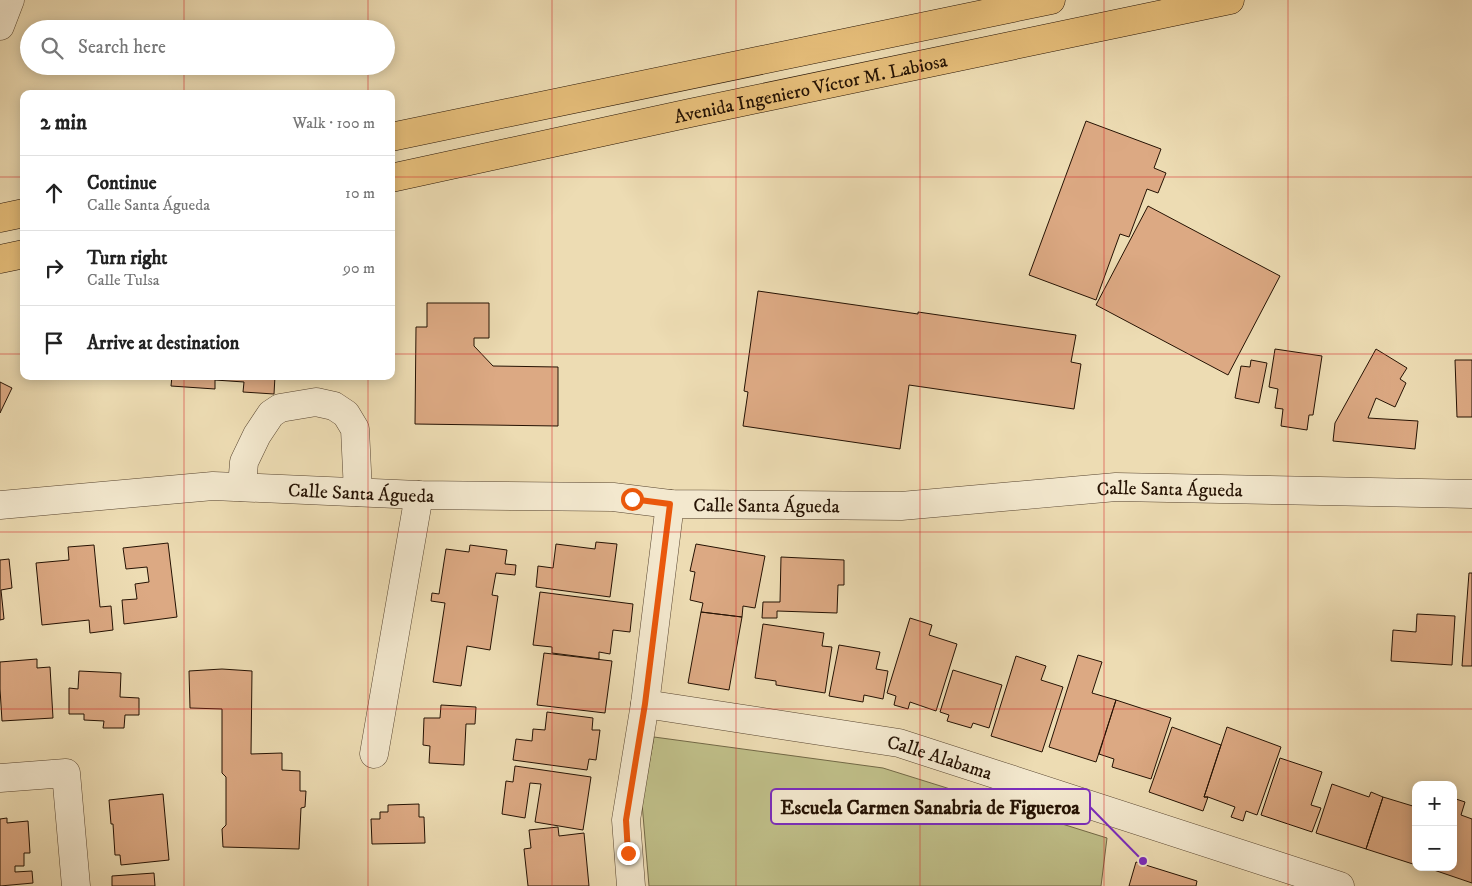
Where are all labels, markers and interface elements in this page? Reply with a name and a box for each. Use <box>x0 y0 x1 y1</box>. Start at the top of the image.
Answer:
search box <box>20 20 395 75</box>
icon: search <box>38 34 66 62</box>
text: Search here <box>78 36 166 59</box>
street label: Avenida Ingeniero Víctor M. Labiosa <box>672 49 949 129</box>
text: 2 min <box>40 110 87 136</box>
text: Walk · 100 m <box>293 113 375 133</box>
text: Continue <box>87 172 157 195</box>
icon: ahead <box>40 179 68 207</box>
text: 10 m <box>345 183 375 203</box>
text: Calle Santa Águeda <box>87 195 210 215</box>
text: Turn right <box>87 247 167 270</box>
icon: right <box>40 254 68 282</box>
text: 90 m <box>343 258 375 278</box>
text: Calle Tulsa <box>87 270 160 290</box>
icon: arrive <box>40 329 68 357</box>
text: Arrive at destination <box>87 332 239 355</box>
street label: Calle Santa Águeda <box>1096 476 1243 502</box>
street label: Calle Santa Águeda <box>287 479 434 508</box>
route start <box>621 488 644 511</box>
street label: Calle Santa Águeda <box>693 493 840 518</box>
street label: Calle Alabama <box>886 731 995 785</box>
map controls <box>1412 781 1457 871</box>
button: + <box>1412 781 1457 826</box>
callout: Escuela Carmen Sanabria de Figueroa <box>771 789 1090 824</box>
text: Escuela Carmen Sanabria de Figueroa <box>780 796 1080 821</box>
button: − <box>1412 826 1457 871</box>
route end <box>617 842 640 865</box>

